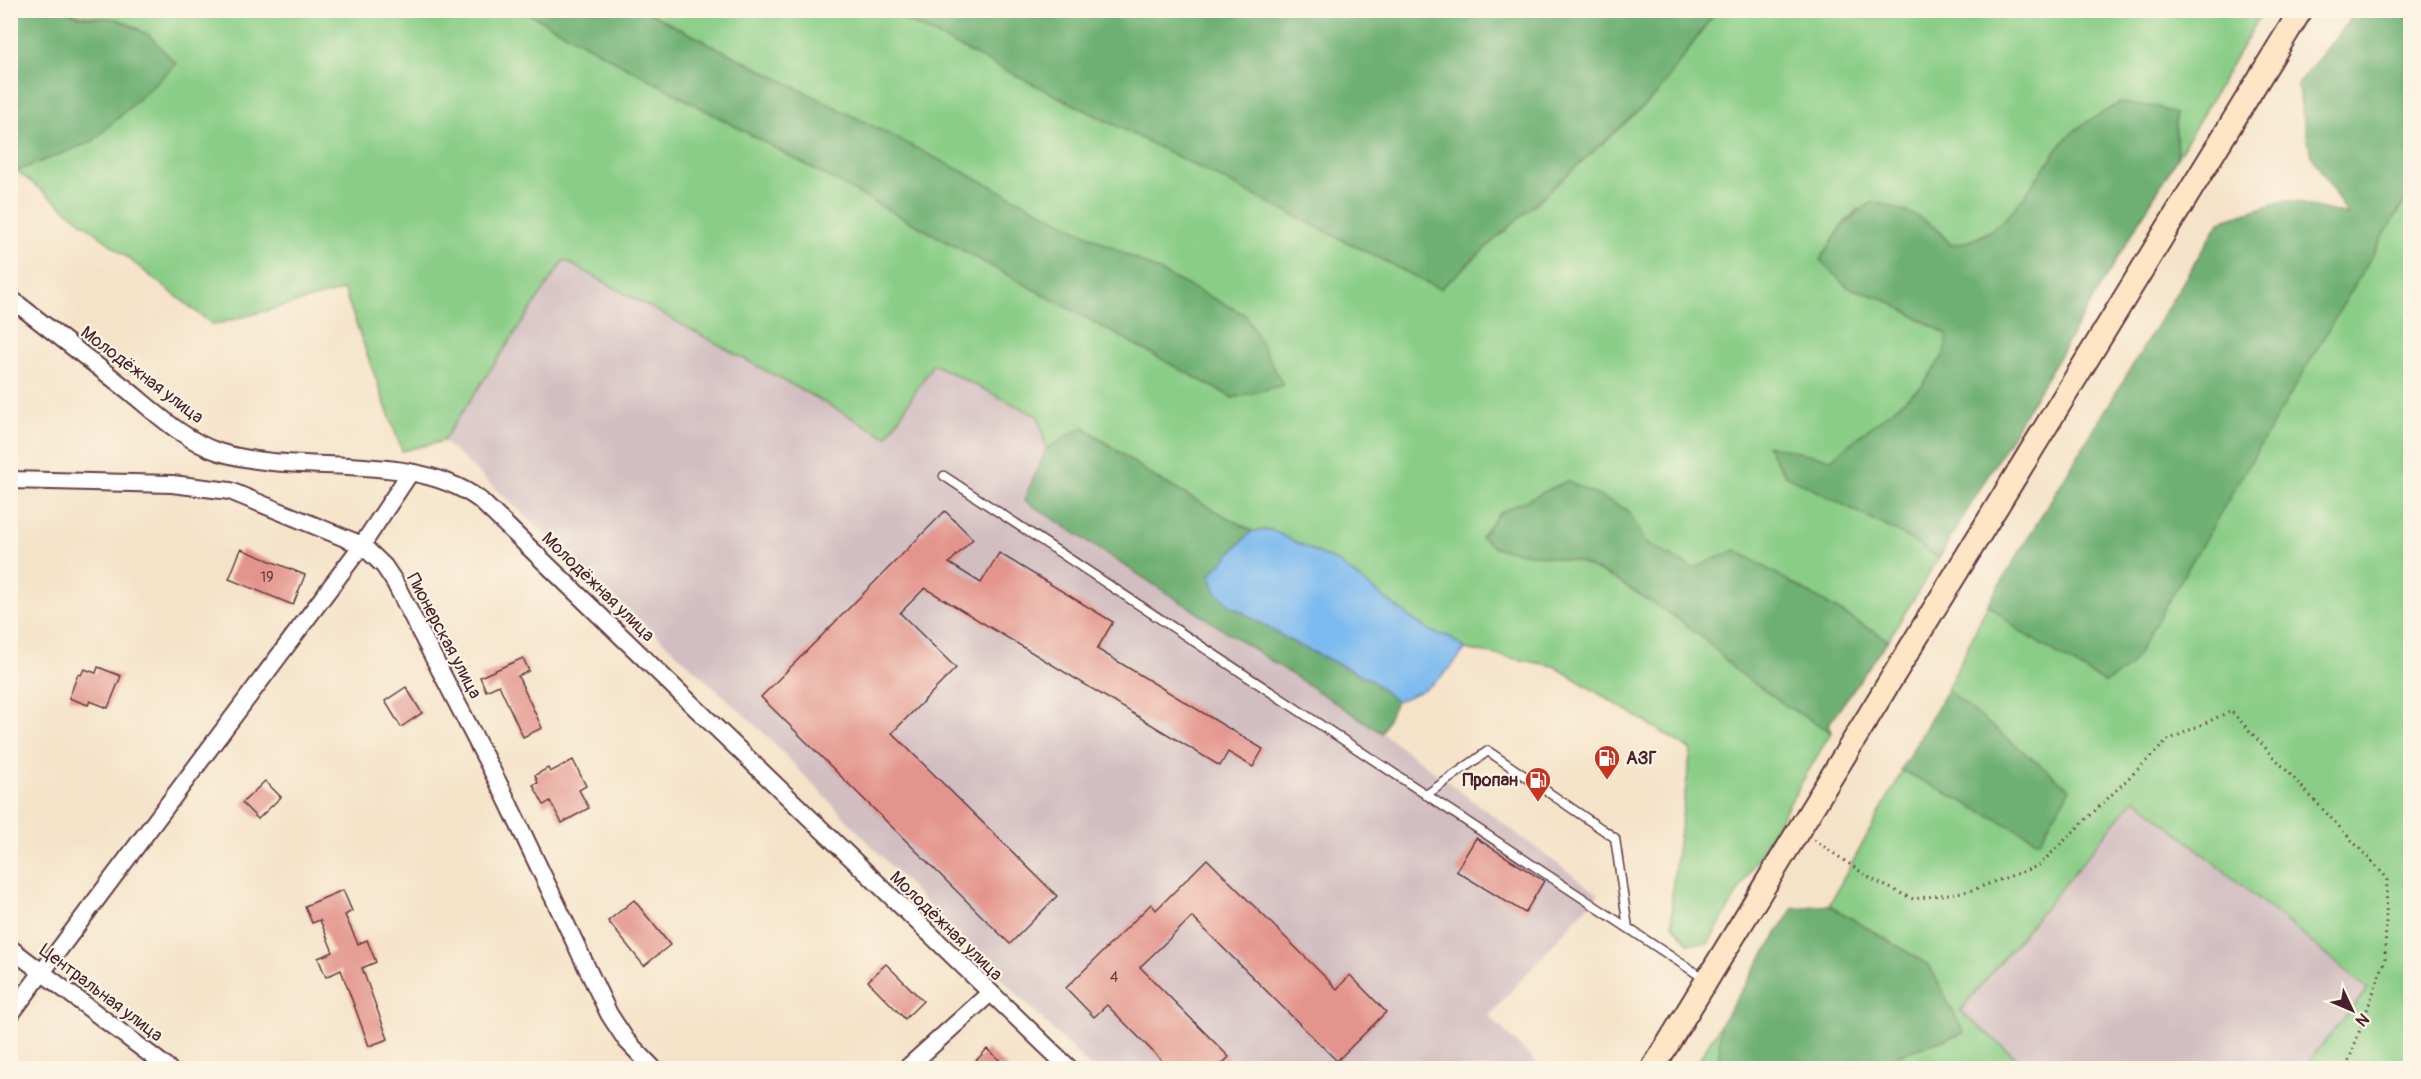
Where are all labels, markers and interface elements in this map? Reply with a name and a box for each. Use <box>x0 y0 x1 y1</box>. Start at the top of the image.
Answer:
street label: Молодёжная улица <box>76 321 208 429</box>
street label: Молодёжная улица <box>537 527 659 647</box>
house number: 19 <box>260 568 274 587</box>
street label: Пионерская улица <box>401 569 487 703</box>
fuel station icon: АЗГ <box>1592 743 1622 781</box>
place label: АЗГ <box>1626 747 1657 770</box>
fuel station icon: Пропан <box>1523 765 1553 803</box>
place label: Пропан <box>1463 769 1518 792</box>
street label: Молодёжная улица <box>885 866 1007 986</box>
street label: Центральная улица <box>35 939 167 1047</box>
house number: 4 <box>1110 968 1119 987</box>
north arrow <box>2322 980 2382 1040</box>
text: N <box>2351 1009 2373 1031</box>

